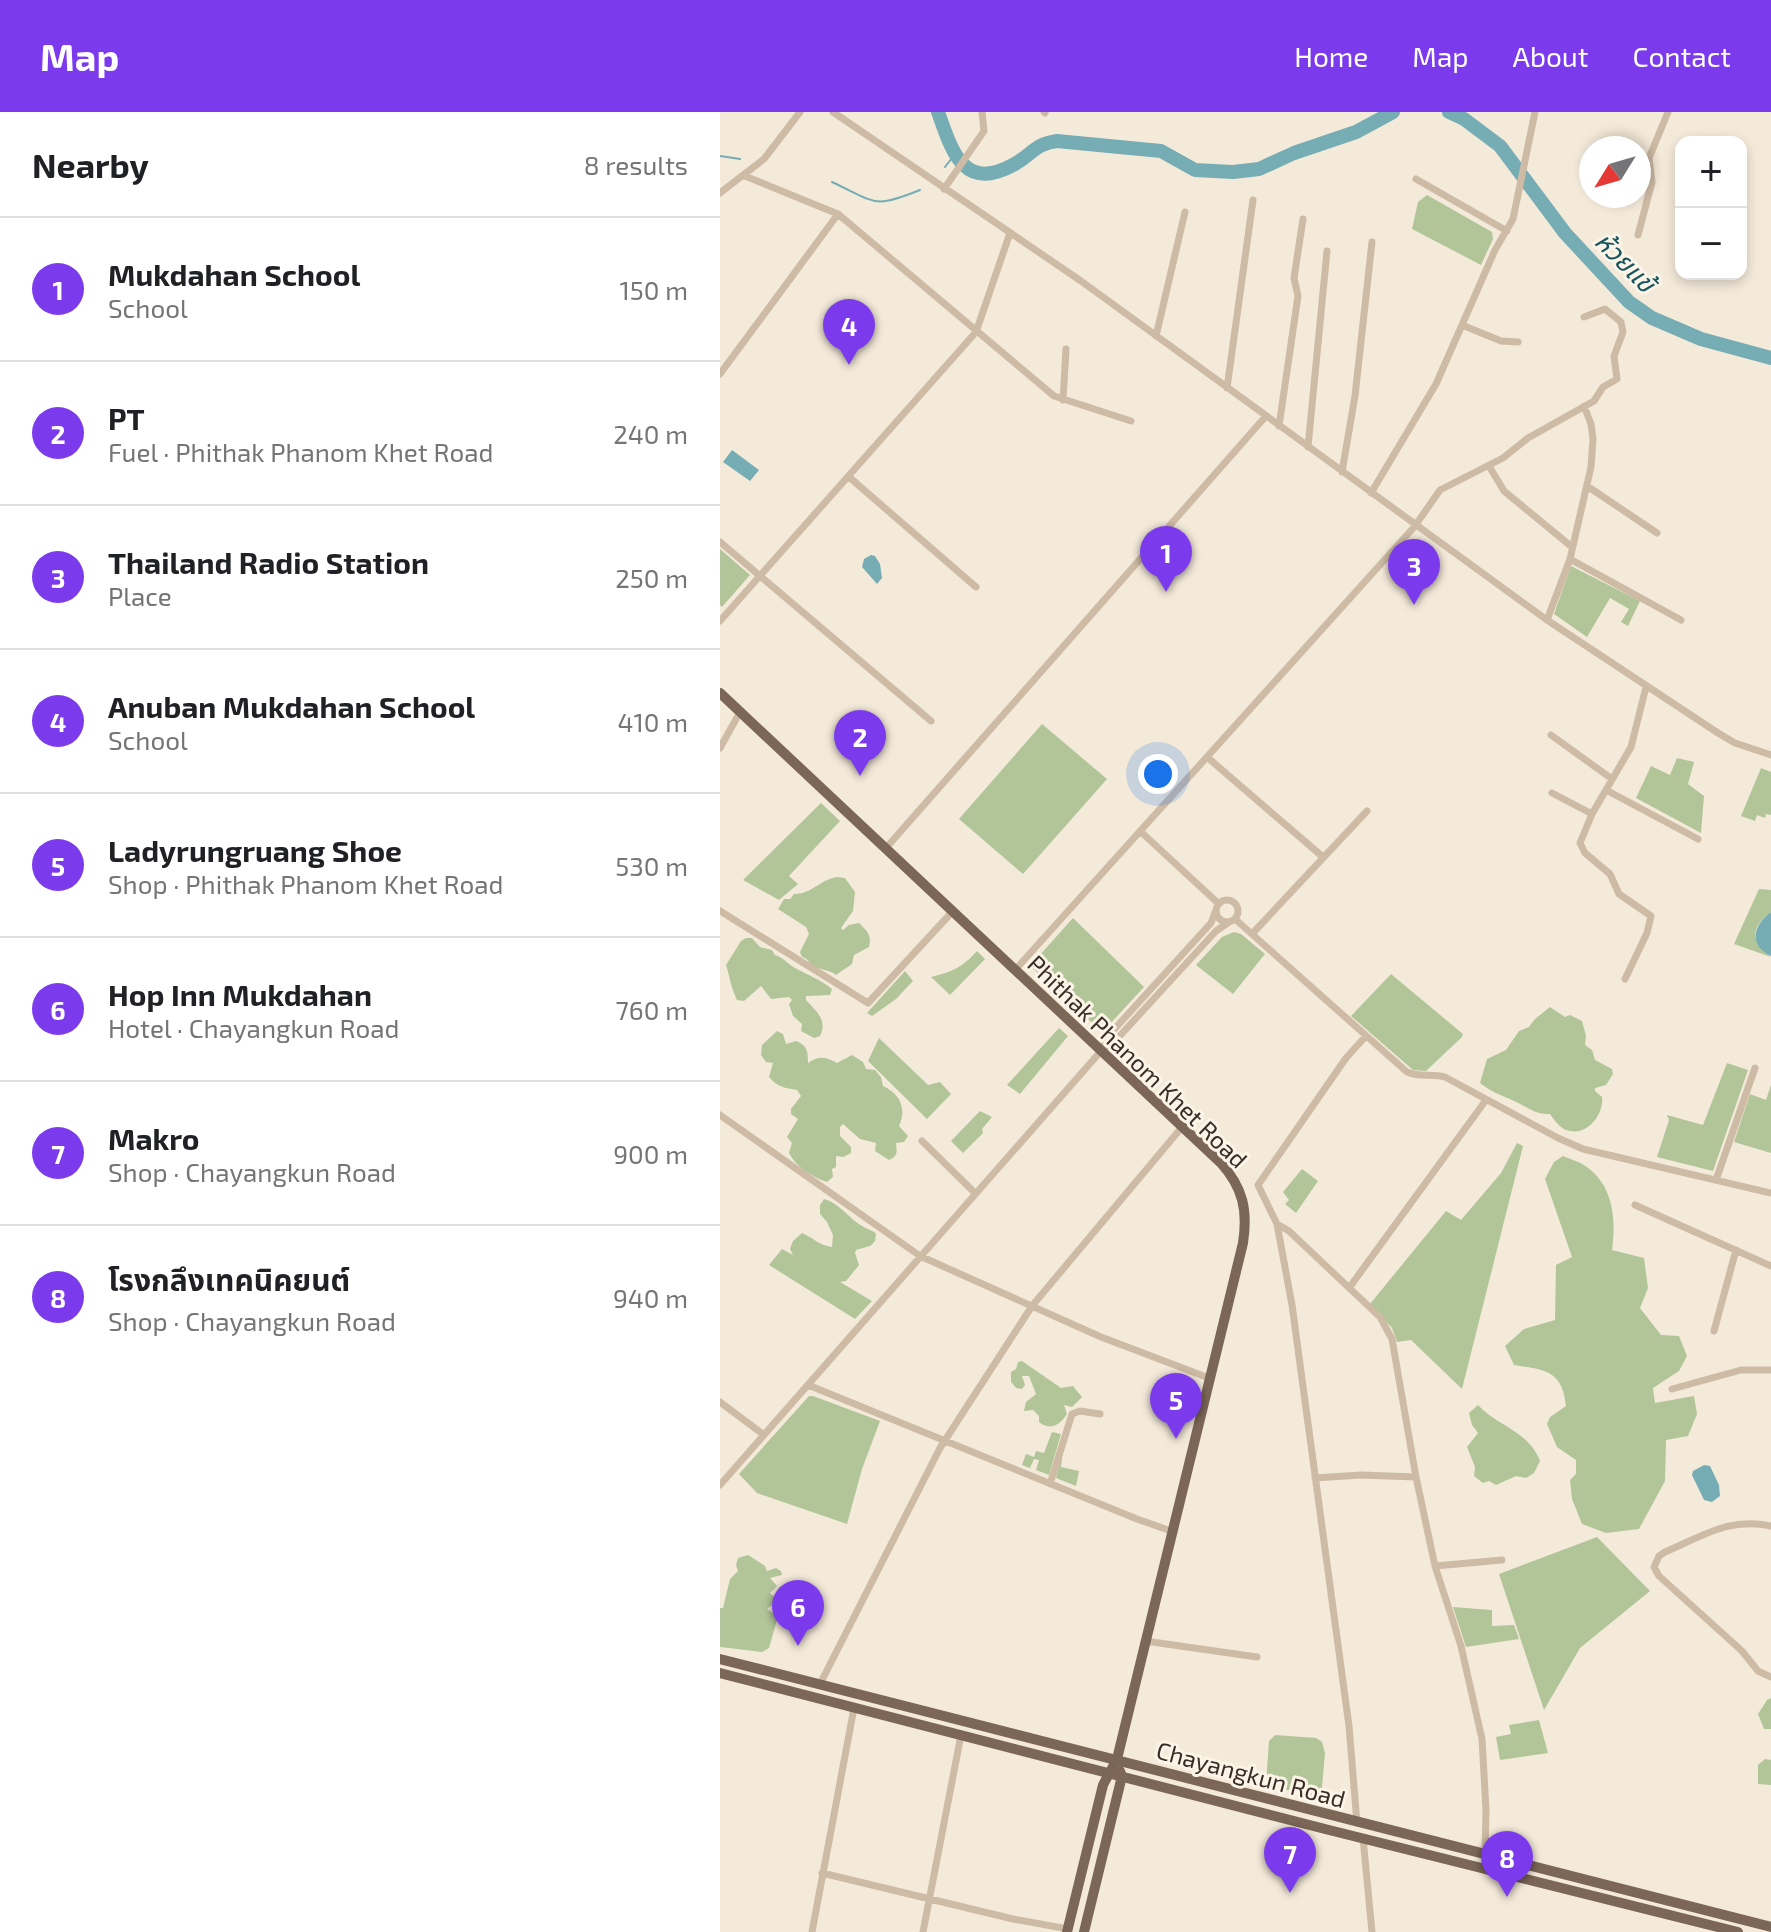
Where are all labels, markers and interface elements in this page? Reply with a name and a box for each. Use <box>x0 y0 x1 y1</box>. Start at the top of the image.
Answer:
text: Map <box>40 33 119 79</box>
text: Home <box>1294 39 1368 73</box>
text: Map <box>1412 39 1469 73</box>
text: About <box>1513 39 1588 73</box>
text: Contact <box>1632 39 1731 73</box>
north arrow <box>1579 136 1651 208</box>
map controls <box>1675 136 1747 280</box>
button: + <box>1675 136 1747 208</box>
text: Nearby <box>32 144 149 185</box>
text: 8 results <box>584 149 688 180</box>
button: − <box>1675 208 1747 280</box>
water label: ห้วยแข้ <box>1590 225 1665 300</box>
text: Mukdahan School <box>108 256 360 292</box>
text: 1 <box>52 274 64 305</box>
text: 150 m <box>619 274 688 305</box>
text: School <box>108 292 188 323</box>
pin: 4 <box>823 299 875 365</box>
text: PT <box>108 400 145 436</box>
text: 2 <box>50 418 66 449</box>
text: 240 m <box>613 418 688 449</box>
text: Fuel · Phithak Phanom Khet Road <box>108 436 493 467</box>
pin: 1 <box>1140 526 1192 592</box>
pin: 3 <box>1388 539 1440 605</box>
text: Thailand Radio Station <box>108 544 429 580</box>
text: 3 <box>51 562 65 593</box>
text: 250 m <box>615 562 688 593</box>
text: Place <box>108 580 172 611</box>
text: Anuban Mukdahan School <box>108 688 475 724</box>
text: 4 <box>50 706 66 737</box>
text: 410 m <box>617 706 688 737</box>
pin: 2 <box>834 710 886 776</box>
text: School <box>108 724 188 755</box>
your location <box>1138 754 1178 794</box>
text: Ladyrungruang Shoe <box>108 832 402 868</box>
text: 5 <box>51 850 65 881</box>
text: 530 m <box>615 850 688 881</box>
text: Shop · Phithak Phanom Khet Road <box>108 868 503 899</box>
street label: Phithak Phanom Khet Road <box>1022 949 1254 1173</box>
text: Hop Inn Mukdahan <box>108 976 372 1012</box>
text: 6 <box>50 994 66 1025</box>
text: 760 m <box>616 994 688 1025</box>
text: Hotel · Chayangkun Road <box>108 1012 399 1043</box>
text: Makro <box>108 1120 200 1156</box>
text: 7 <box>51 1138 65 1169</box>
text: 900 m <box>613 1138 688 1169</box>
text: Shop · Chayangkun Road <box>108 1156 396 1187</box>
text: โรงกลึงเทคนิคยนต์ <box>108 1261 350 1297</box>
text: 8 <box>50 1282 66 1313</box>
text: 940 m <box>613 1282 688 1313</box>
text: Shop · Chayangkun Road <box>108 1305 396 1336</box>
pin: 5 <box>1150 1373 1202 1439</box>
pin: 6 <box>772 1580 824 1646</box>
street label: Chayangkun Road <box>1153 1735 1349 1813</box>
pin: 7 <box>1264 1827 1316 1893</box>
pin: 8 <box>1481 1831 1533 1897</box>

